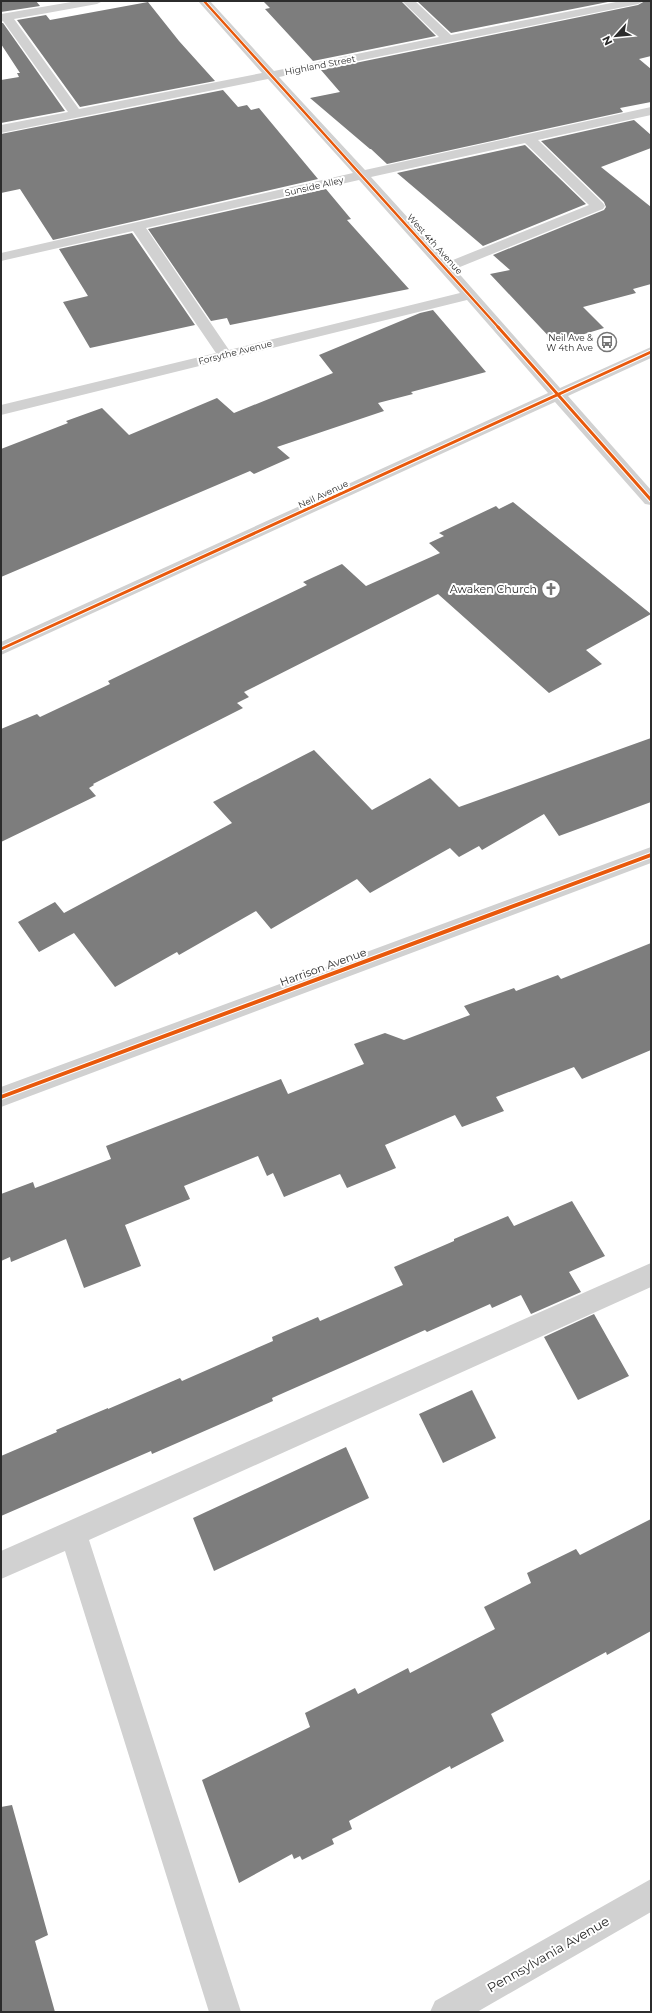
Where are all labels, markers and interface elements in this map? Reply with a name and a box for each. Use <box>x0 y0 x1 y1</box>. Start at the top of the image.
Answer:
north arrow <box>596 16 636 56</box>
text: N <box>599 33 615 48</box>
street label: Highland Street <box>284 53 356 77</box>
street label: Sunside Alley <box>284 174 345 198</box>
street label: West 4th Avenue <box>405 212 465 277</box>
bus stop icon: Neil Ave & W 4th Ave <box>596 331 618 353</box>
place label: Neil Ave & W 4th Ave <box>546 332 594 353</box>
street label: Forsythe Avenue <box>197 337 274 366</box>
street label: Neil Avenue <box>296 477 350 510</box>
church icon: Awaken Church <box>540 578 562 600</box>
place label: Awaken Church <box>450 582 537 596</box>
street label: Harrison Avenue <box>278 945 369 989</box>
street label: Pennsylvania Avenue <box>484 1912 612 1996</box>

